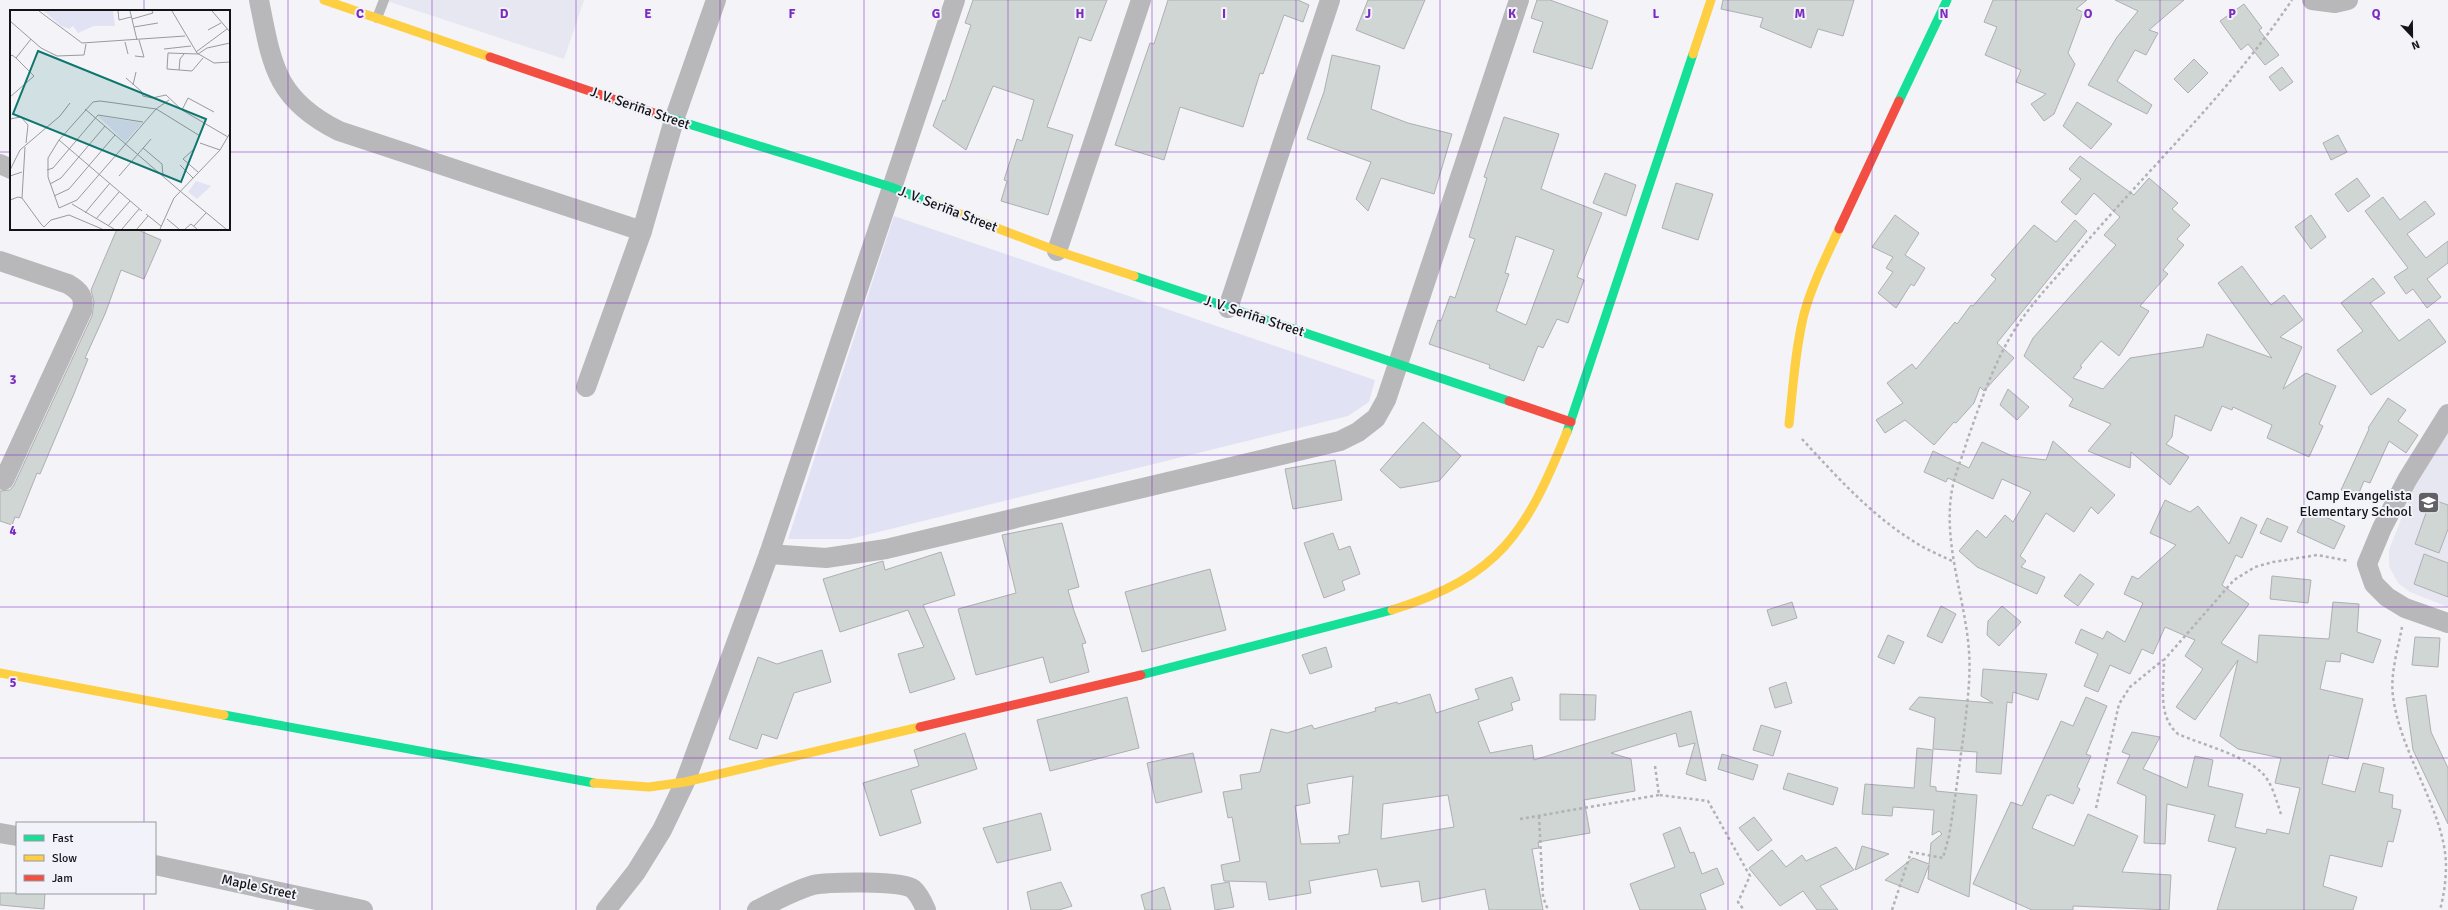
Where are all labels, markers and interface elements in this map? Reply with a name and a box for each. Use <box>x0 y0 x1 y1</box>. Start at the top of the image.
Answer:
text: C <box>356 6 364 22</box>
text: D <box>500 6 509 22</box>
text: E <box>644 6 652 22</box>
text: F <box>789 6 796 22</box>
text: G <box>932 6 940 22</box>
text: H <box>1076 6 1084 22</box>
text: I <box>1222 6 1226 22</box>
text: J <box>1365 6 1371 22</box>
text: K <box>1508 6 1516 22</box>
text: L <box>1653 6 1660 22</box>
text: M <box>1795 6 1806 22</box>
text: N <box>1939 6 1949 22</box>
text: O <box>2084 6 2093 22</box>
text: P <box>2228 6 2236 22</box>
text: Q <box>2372 6 2381 22</box>
inset map <box>10 10 230 230</box>
north arrow <box>2392 16 2432 56</box>
text: N <box>2410 37 2422 52</box>
street label: J. V. Seriña Street <box>588 83 692 133</box>
street label: J. V. Seriña Street <box>896 182 1000 236</box>
street label: J. V. Seriña Street <box>1202 292 1306 340</box>
text: 3 <box>9 372 17 388</box>
place label: Camp Evangelista Elementary School <box>2299 487 2412 520</box>
school or university icon: Camp Evangelista Elementary School <box>2415 490 2441 516</box>
text: 4 <box>9 523 17 539</box>
text: 5 <box>9 675 17 691</box>
legend <box>16 822 156 894</box>
text: Fast <box>52 831 73 846</box>
text: Slow <box>52 851 77 866</box>
text: Jam <box>52 871 73 886</box>
street label: Maple Street <box>220 871 298 903</box>

